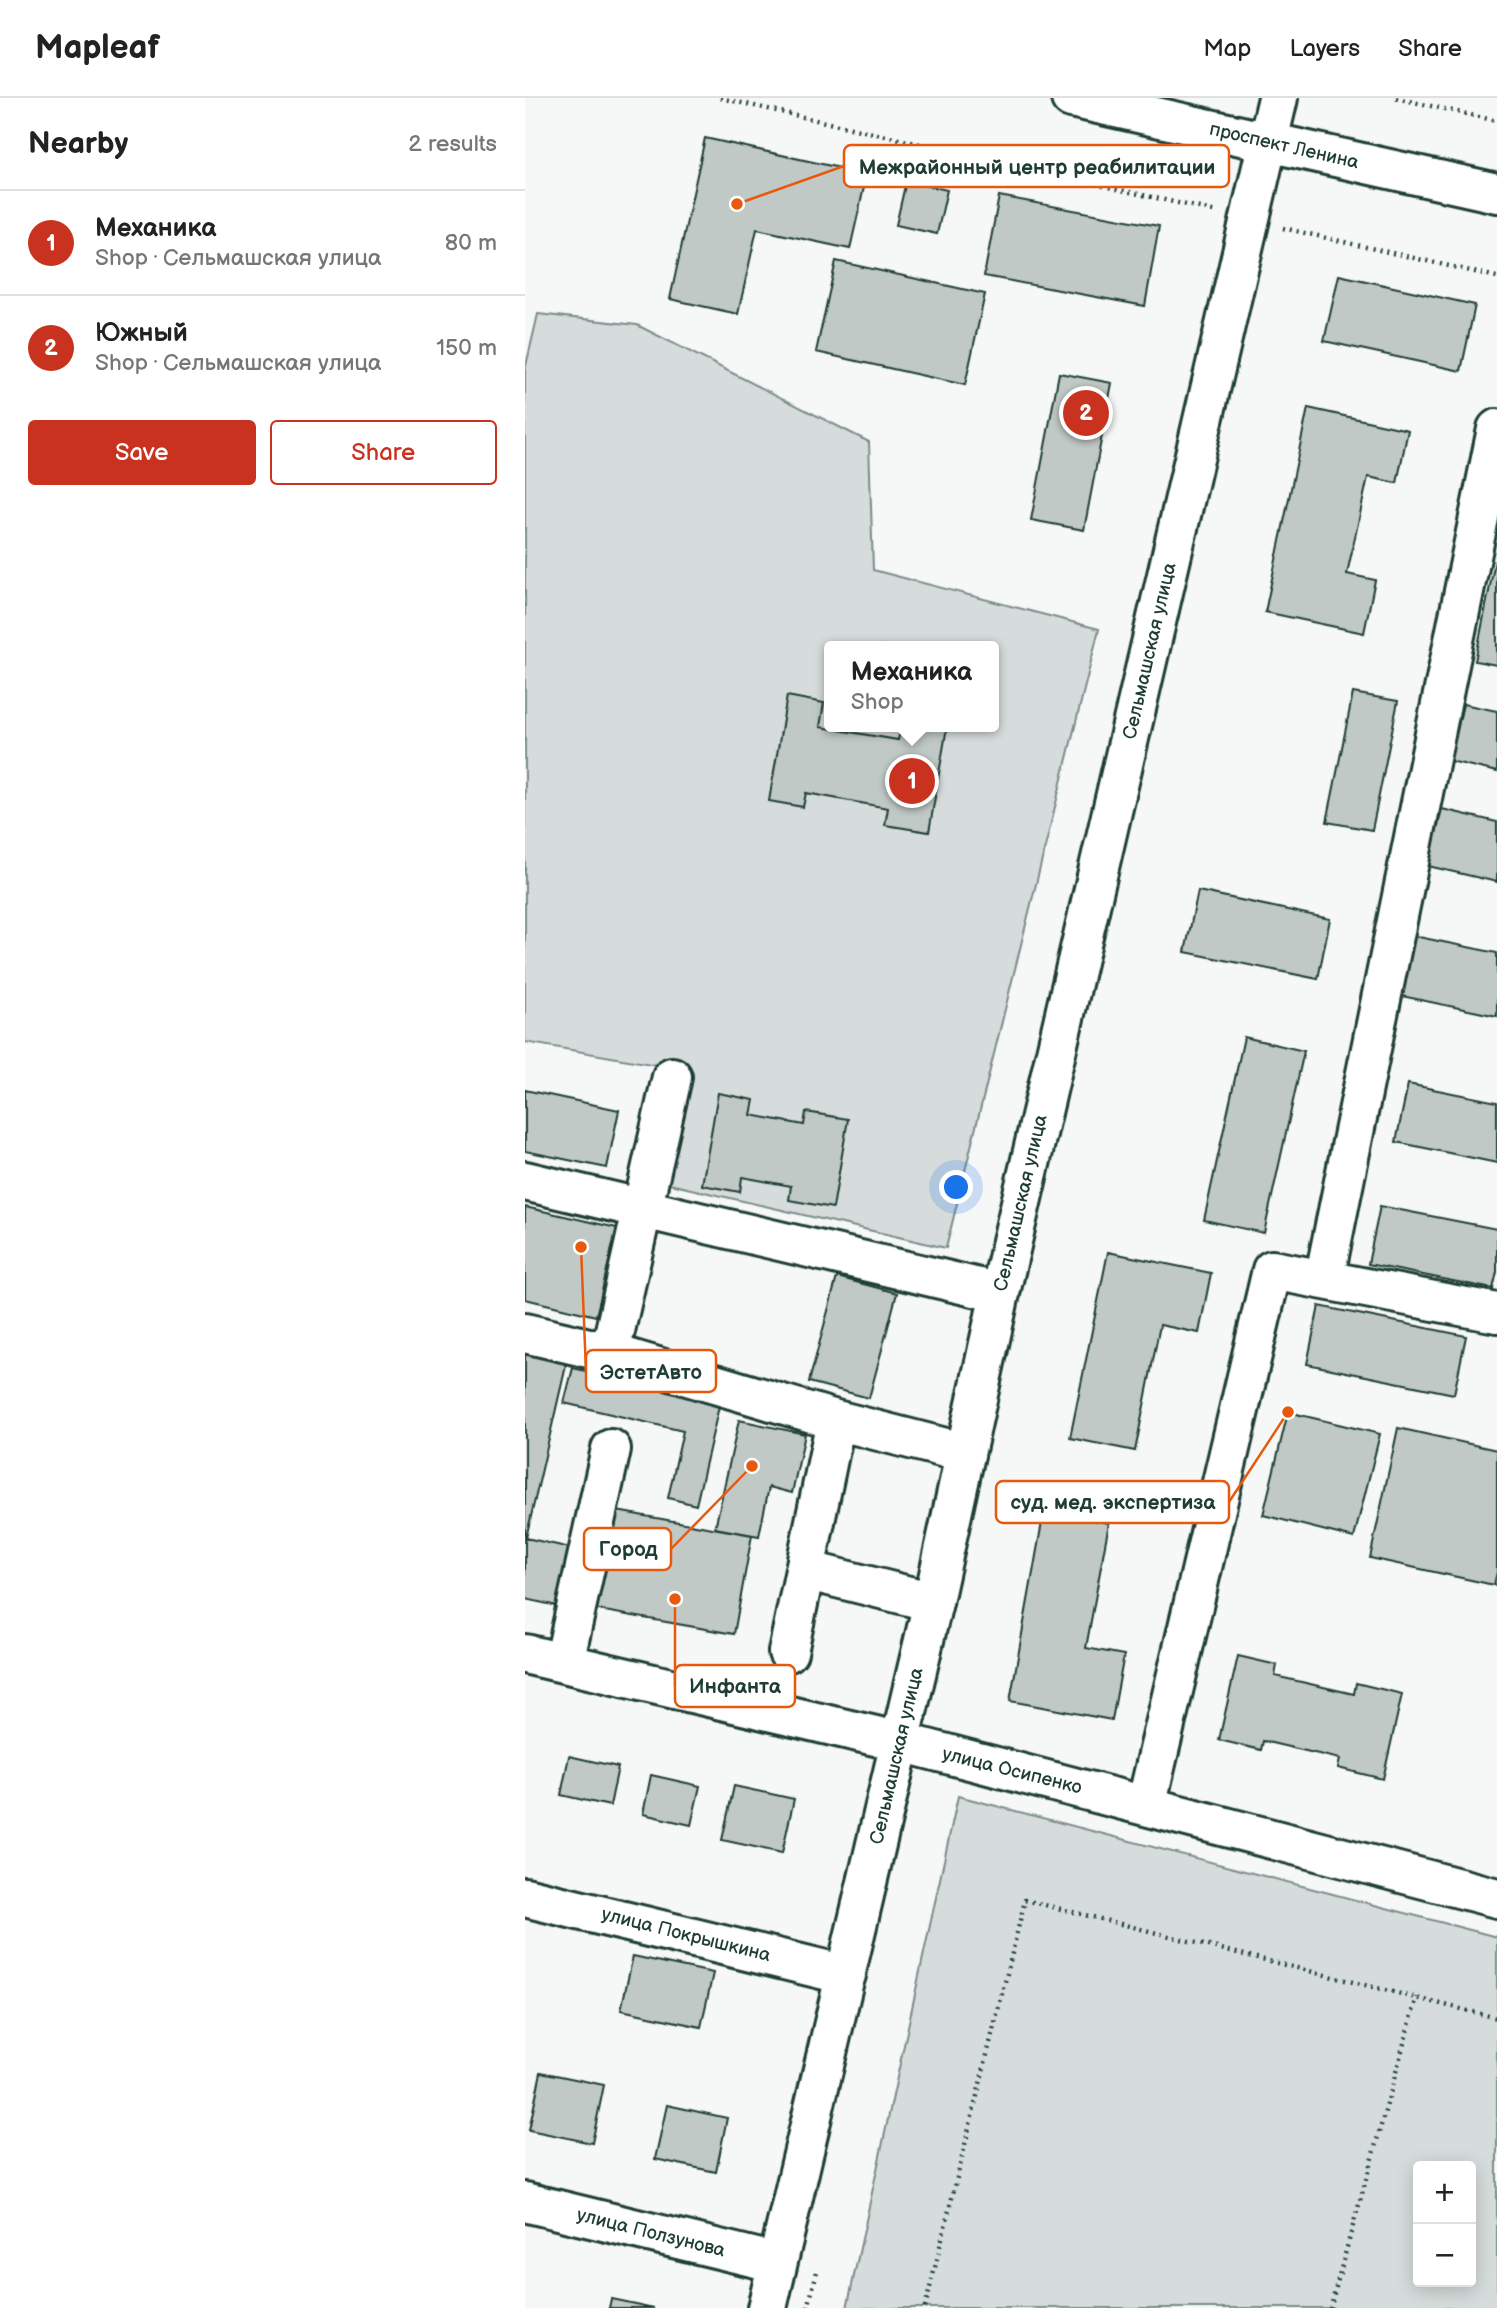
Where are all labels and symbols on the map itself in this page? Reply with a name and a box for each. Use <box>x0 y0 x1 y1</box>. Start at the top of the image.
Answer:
street label: проспект Ленина <box>1207 118 1361 174</box>
callout: Межрайонный центр реабилитации <box>844 145 1229 187</box>
text: Межрайонный центр реабилитации <box>859 155 1215 180</box>
pin: 2 <box>1063 387 1109 439</box>
street label: Сельмашская улица <box>1118 560 1182 742</box>
pin: 1 <box>889 755 935 807</box>
street label: Сельмашская улица <box>989 1112 1053 1294</box>
your location <box>939 1170 973 1204</box>
callout: ЭстетАвто <box>586 1350 716 1392</box>
text: ЭстетАвто <box>600 1360 702 1385</box>
callout: суд. мед. экспертиза <box>996 1481 1229 1523</box>
text: суд. мед. экспертиза <box>1011 1490 1216 1515</box>
callout: Город <box>584 1528 671 1570</box>
text: Город <box>598 1537 658 1562</box>
callout: Инфанта <box>675 1665 795 1707</box>
street label: Сельмашская улица <box>865 1665 929 1847</box>
text: Инфанта <box>689 1674 782 1699</box>
street label: улица Осипенко <box>940 1743 1084 1800</box>
street label: улица Покрышкина <box>599 1903 773 1967</box>
street label: улица Ползунова <box>574 2203 728 2263</box>

